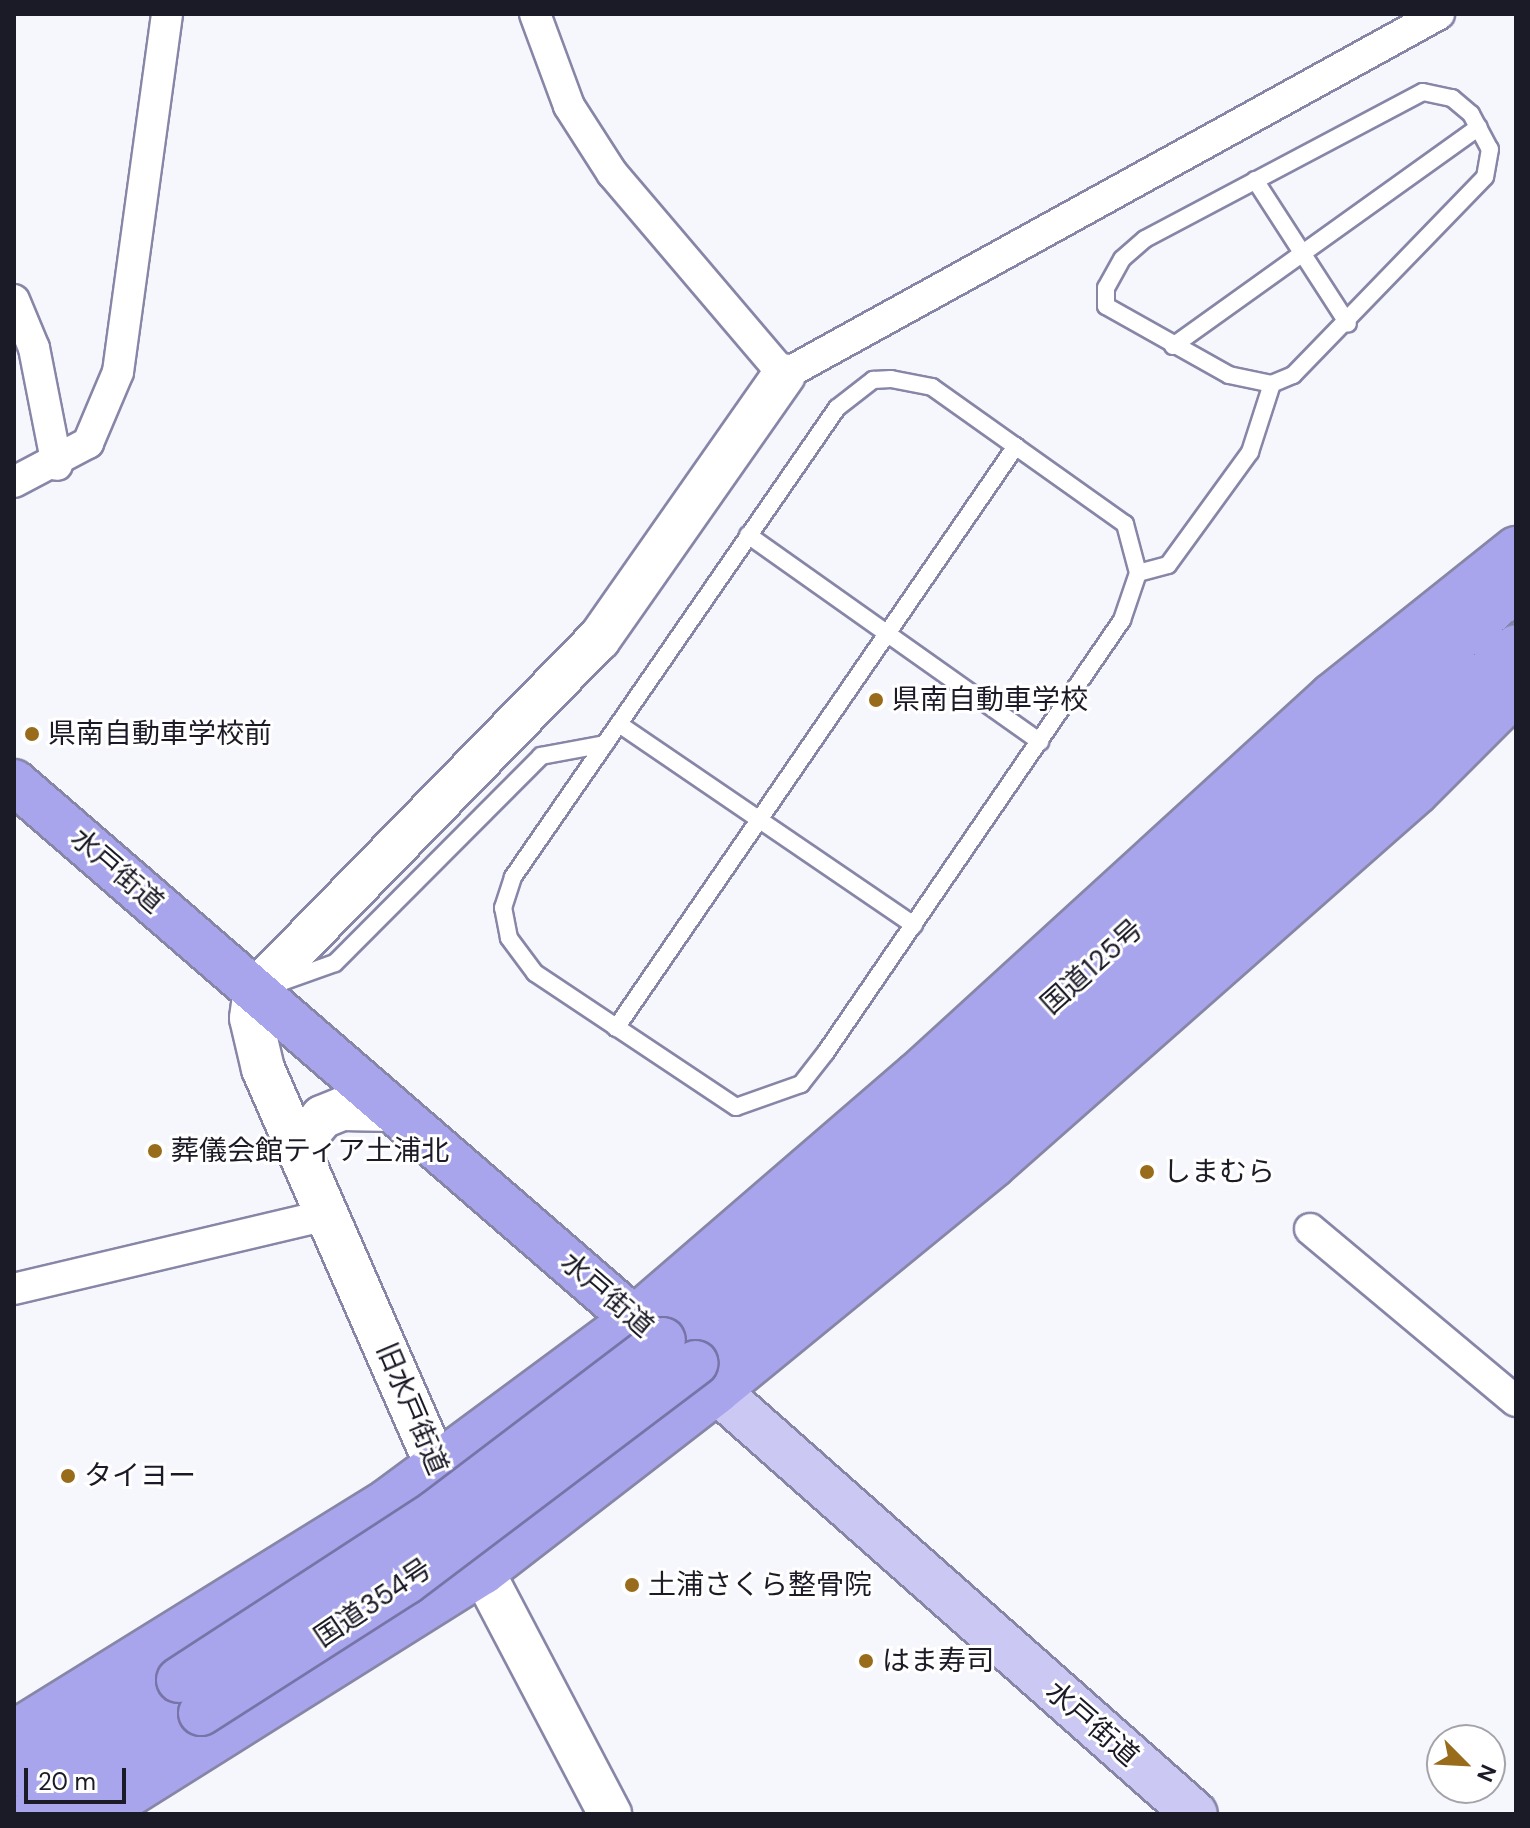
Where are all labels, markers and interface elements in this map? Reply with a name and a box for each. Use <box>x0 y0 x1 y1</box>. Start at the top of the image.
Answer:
place label: 県南自動車学校 <box>892 683 1088 717</box>
marker: 県南自動車学校 <box>867 691 885 709</box>
place label: 県南自動車学校前 <box>48 717 272 751</box>
marker: 県南自動車学校前 <box>23 725 41 743</box>
street label: 水戸街道 <box>64 822 170 920</box>
street label: 国道125号 <box>1034 912 1150 1022</box>
place label: 葬儀会館ティア土浦北 <box>171 1134 451 1168</box>
marker: 葬儀会館ティア土浦北 <box>146 1142 164 1160</box>
place label: しまむら <box>1163 1155 1275 1189</box>
marker: しまむら <box>1138 1163 1156 1181</box>
street label: 水戸街道 <box>554 1246 660 1344</box>
street label: 旧水戸街道 <box>369 1338 455 1480</box>
place label: タイヨー <box>84 1459 196 1493</box>
marker: タイヨー <box>59 1467 77 1485</box>
street label: 国道354号 <box>308 1551 438 1655</box>
place label: 土浦さくら整骨院 <box>648 1568 872 1602</box>
marker: 土浦さくら整骨院 <box>623 1576 641 1594</box>
place label: はま寿司 <box>882 1644 994 1678</box>
marker: はま寿司 <box>857 1652 875 1670</box>
street label: 水戸街道 <box>1039 1675 1145 1773</box>
north arrow <box>1426 1724 1506 1804</box>
scale bar <box>28 1752 130 1802</box>
text: N <box>1470 1760 1503 1786</box>
text: 20 m <box>38 1766 96 1797</box>

